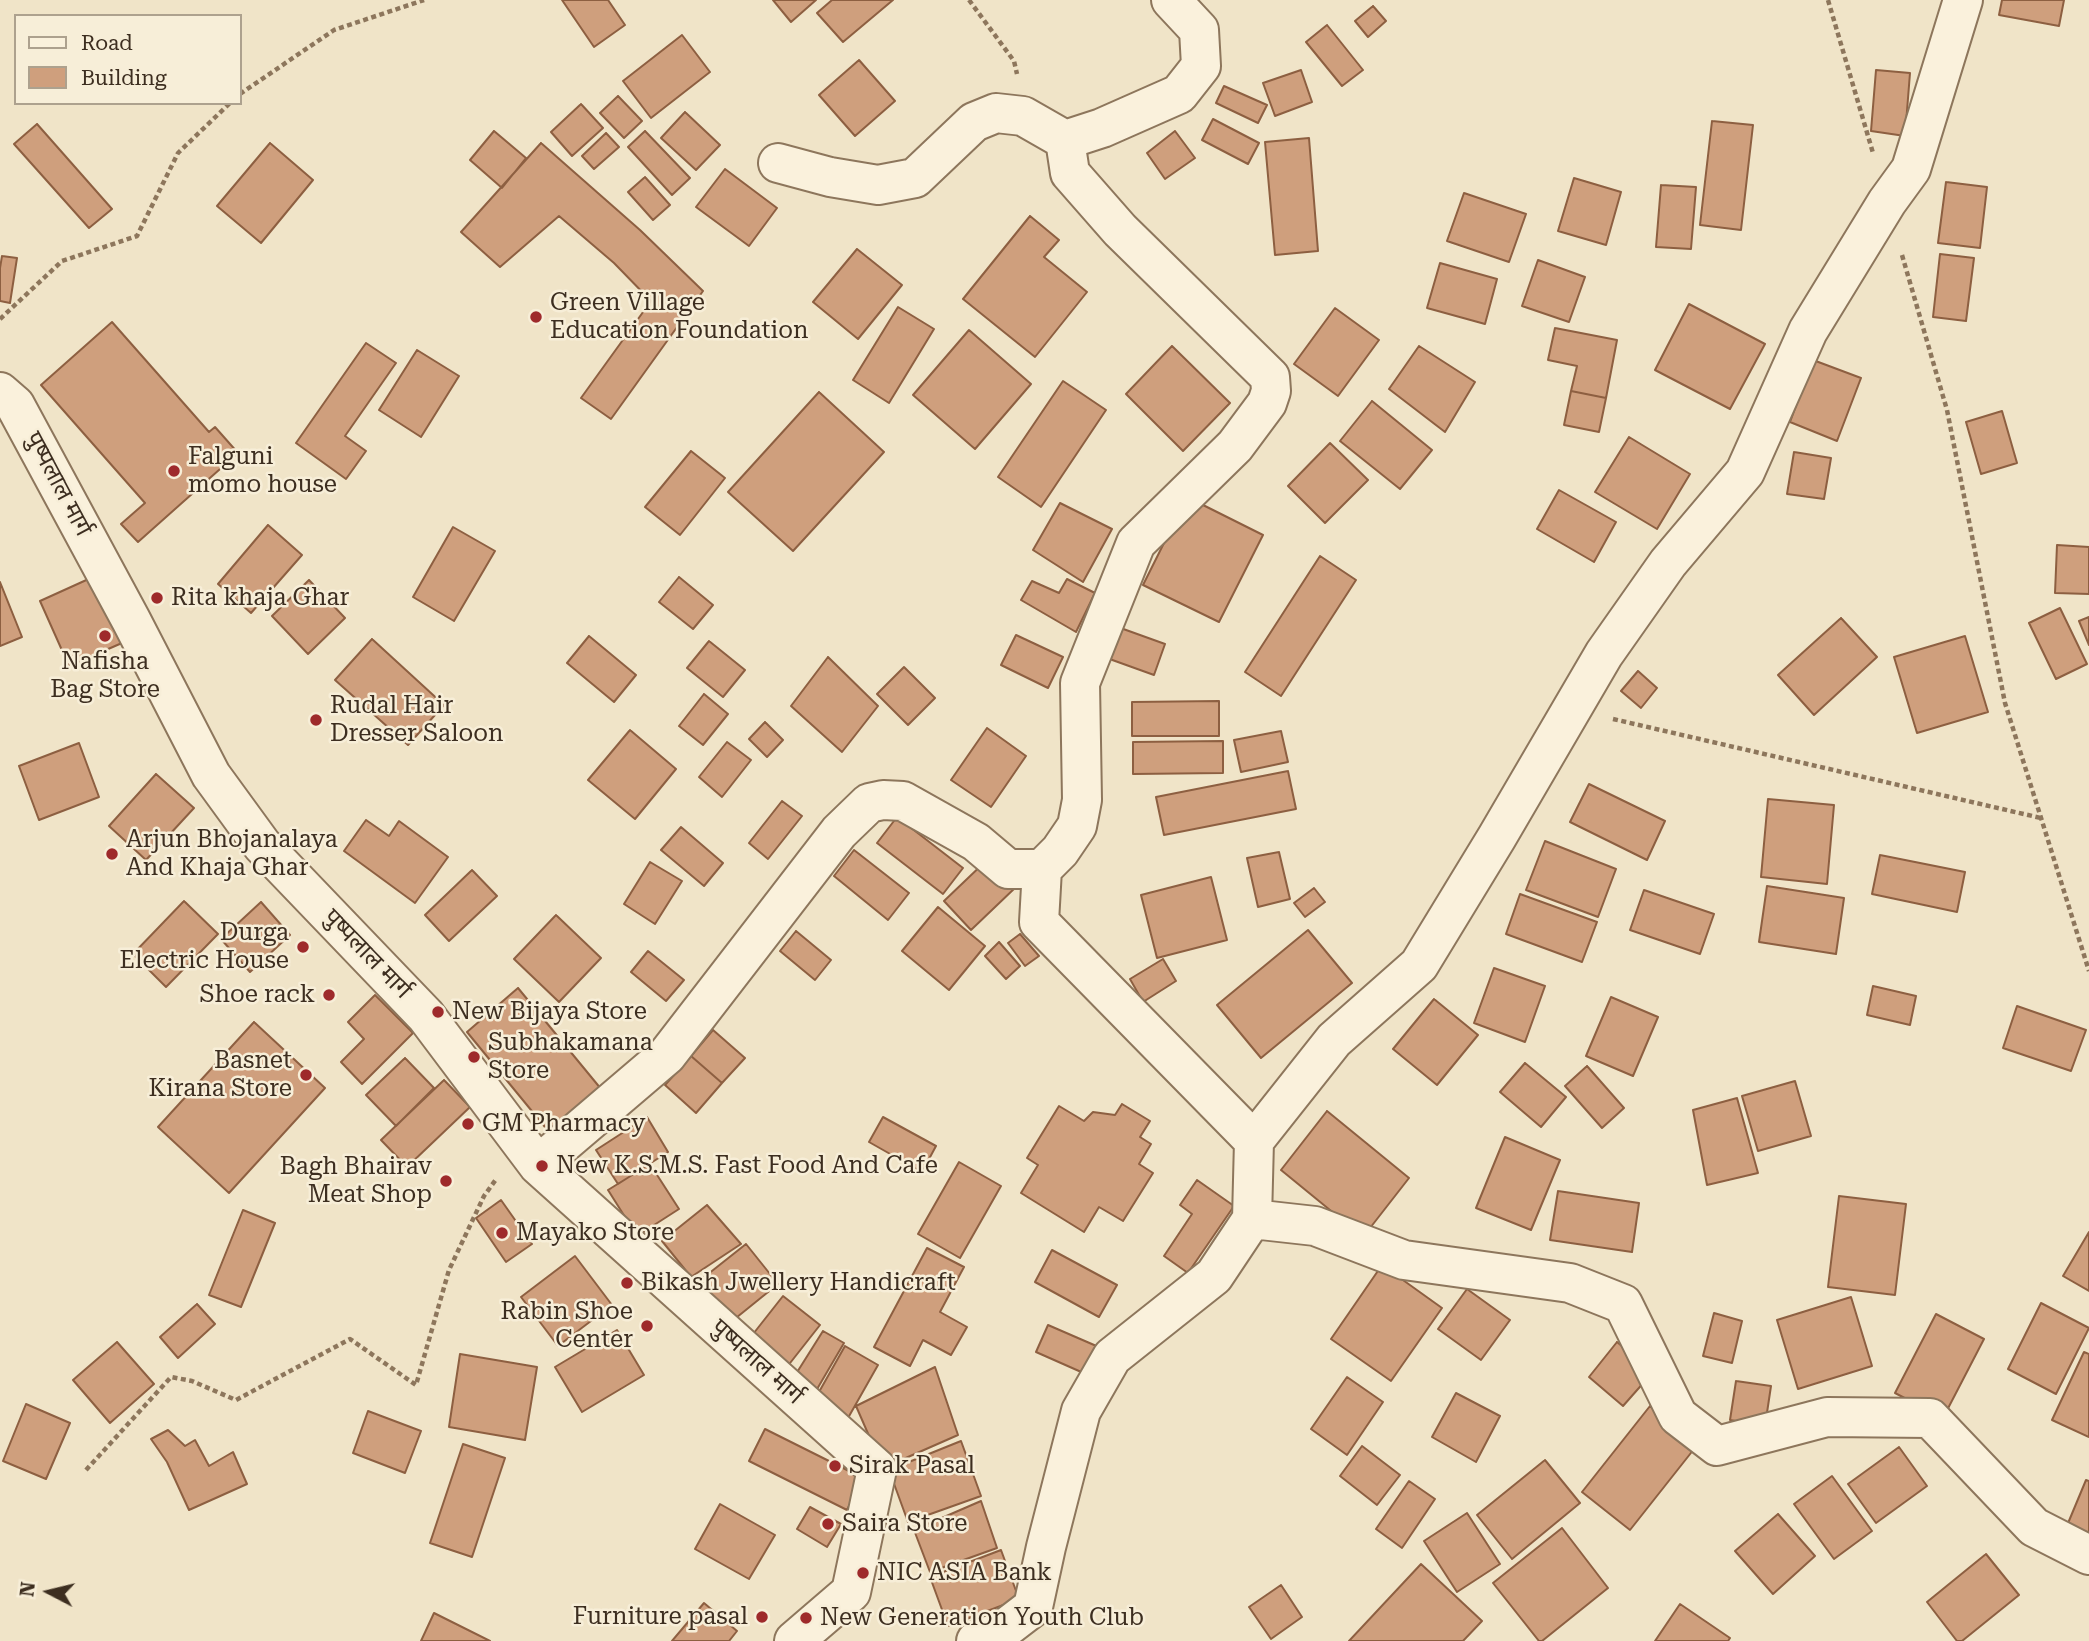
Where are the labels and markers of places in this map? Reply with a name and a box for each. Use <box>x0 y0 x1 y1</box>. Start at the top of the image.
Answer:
place label: Green Village Education Foundation <box>550 289 808 345</box>
marker: Green Village Education Foundation <box>528 309 544 325</box>
place label: Falguni momo house <box>188 443 337 499</box>
marker: Falguni momo house <box>166 463 182 479</box>
place label: Rita khaja Ghar <box>171 584 349 612</box>
marker: Rita khaja Ghar <box>149 590 165 606</box>
marker: Nafisha Bag Store <box>97 628 113 644</box>
place label: Nafisha Bag Store <box>50 648 160 704</box>
place label: Rudal Hair Dresser Saloon <box>330 692 503 748</box>
marker: Rudal Hair Dresser Saloon <box>308 712 324 728</box>
place label: Arjun Bhojanalaya And Khaja Ghar <box>126 826 338 882</box>
marker: Arjun Bhojanalaya And Khaja Ghar <box>104 846 120 862</box>
place label: Durga Electric House <box>120 919 289 975</box>
marker: Durga Electric House <box>295 939 311 955</box>
place label: Shoe rack <box>200 981 315 1009</box>
marker: Shoe rack <box>321 987 337 1003</box>
place label: New Bijaya Store <box>452 998 647 1026</box>
marker: New Bijaya Store <box>430 1004 446 1020</box>
place label: Subhakamana Store <box>488 1029 653 1085</box>
place label: Basnet Kirana Store <box>149 1047 292 1103</box>
marker: Subhakamana Store <box>466 1049 482 1065</box>
marker: Basnet Kirana Store <box>298 1067 314 1083</box>
place label: GM Pharmacy <box>482 1110 646 1138</box>
marker: GM Pharmacy <box>460 1116 476 1132</box>
place label: New K.S.M.S. Fast Food And Cafe <box>556 1152 938 1180</box>
place label: Bagh Bhairav Meat Shop <box>280 1153 432 1209</box>
marker: New K.S.M.S. Fast Food And Cafe <box>534 1158 550 1174</box>
marker: Bagh Bhairav Meat Shop <box>438 1173 454 1189</box>
place label: Mayako Store <box>516 1219 674 1247</box>
marker: Mayako Store <box>494 1225 510 1241</box>
place label: Bikash Jwellery Handicraft <box>641 1269 956 1297</box>
marker: Bikash Jwellery Handicraft <box>619 1275 635 1291</box>
place label: Rabin Shoe Center <box>500 1298 633 1354</box>
marker: Rabin Shoe Center <box>639 1318 655 1334</box>
place label: Sirak Pasal <box>849 1452 975 1480</box>
marker: Sirak Pasal <box>827 1458 843 1474</box>
place label: Saira Store <box>842 1510 968 1538</box>
marker: Saira Store <box>820 1516 836 1532</box>
place label: NIC ASIA Bank <box>877 1559 1052 1587</box>
marker: NIC ASIA Bank <box>855 1565 871 1581</box>
place label: Furniture pasal <box>573 1603 748 1631</box>
place label: New Generation Youth Club <box>820 1604 1144 1632</box>
marker: Furniture pasal <box>754 1609 770 1625</box>
marker: New Generation Youth Club <box>798 1610 814 1626</box>

